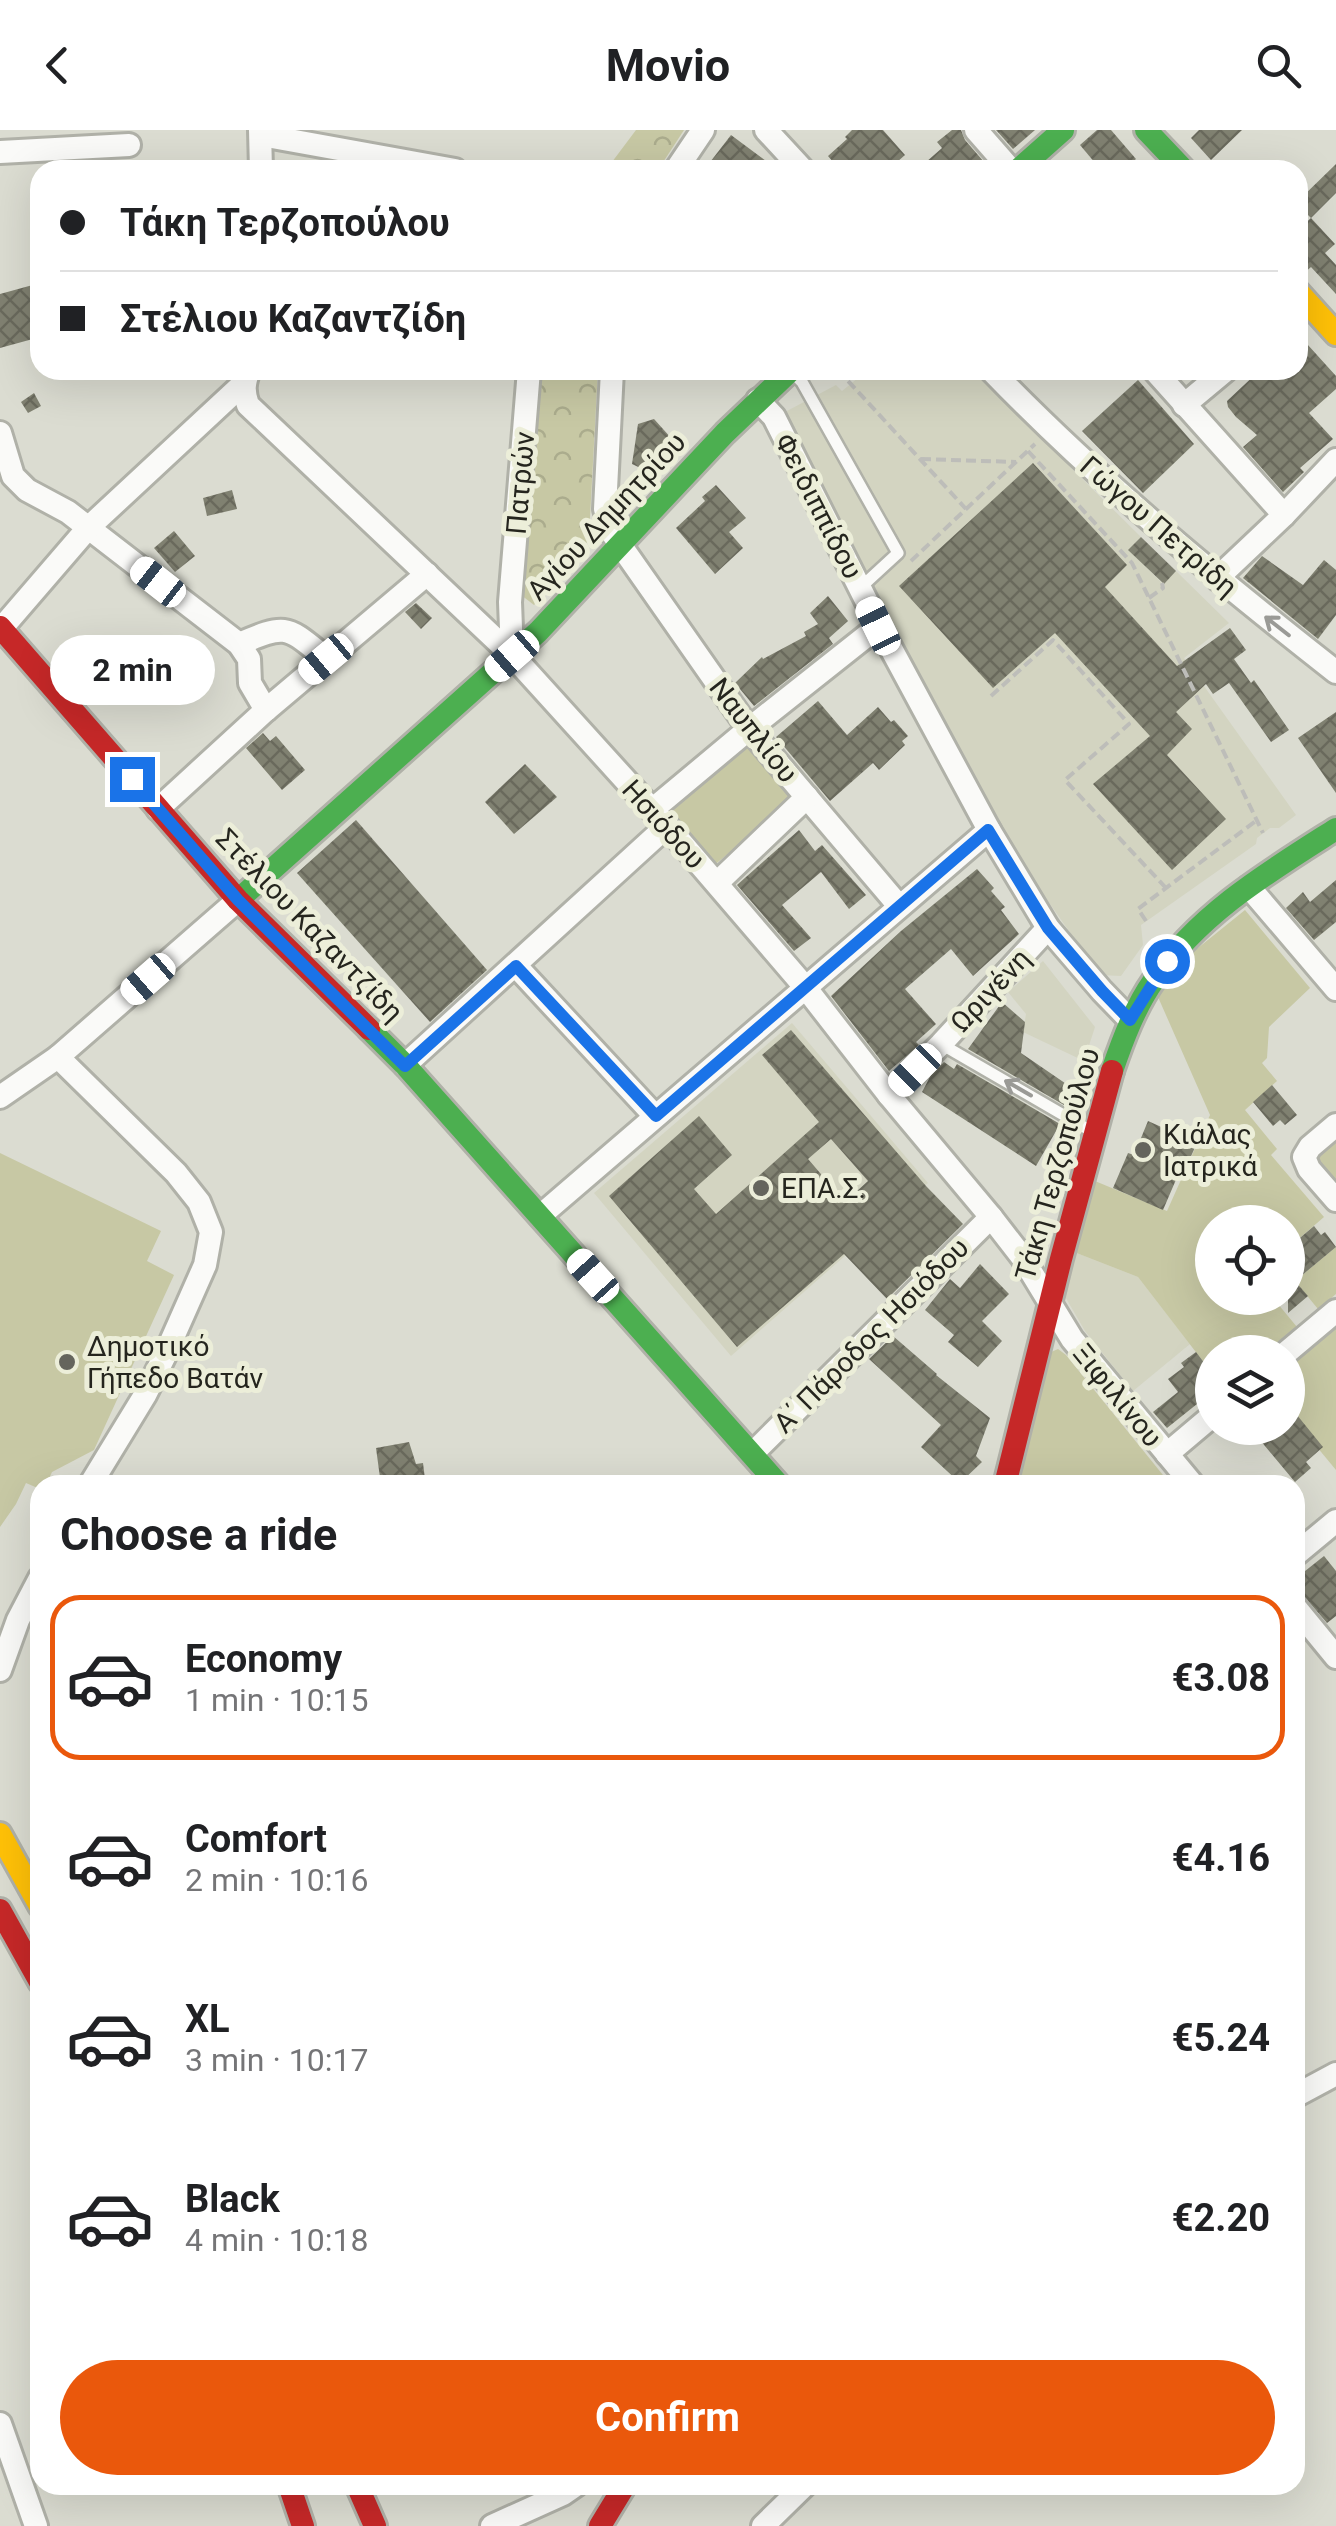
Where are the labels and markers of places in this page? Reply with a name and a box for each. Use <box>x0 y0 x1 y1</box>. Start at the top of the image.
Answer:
place label: Κιάλας Ιατρικά <box>1163 1118 1258 1183</box>
marker: Κιάλας Ιατρικά <box>1132 1139 1154 1161</box>
place label: ΕΠΑ.Σ. <box>781 1172 866 1205</box>
marker: ΕΠΑ.Σ. <box>750 1177 772 1199</box>
place label: Δημοτικό Γήπεδο Βατάν <box>87 1330 264 1395</box>
marker: Δημοτικό Γήπεδο Βατάν <box>56 1351 78 1373</box>

